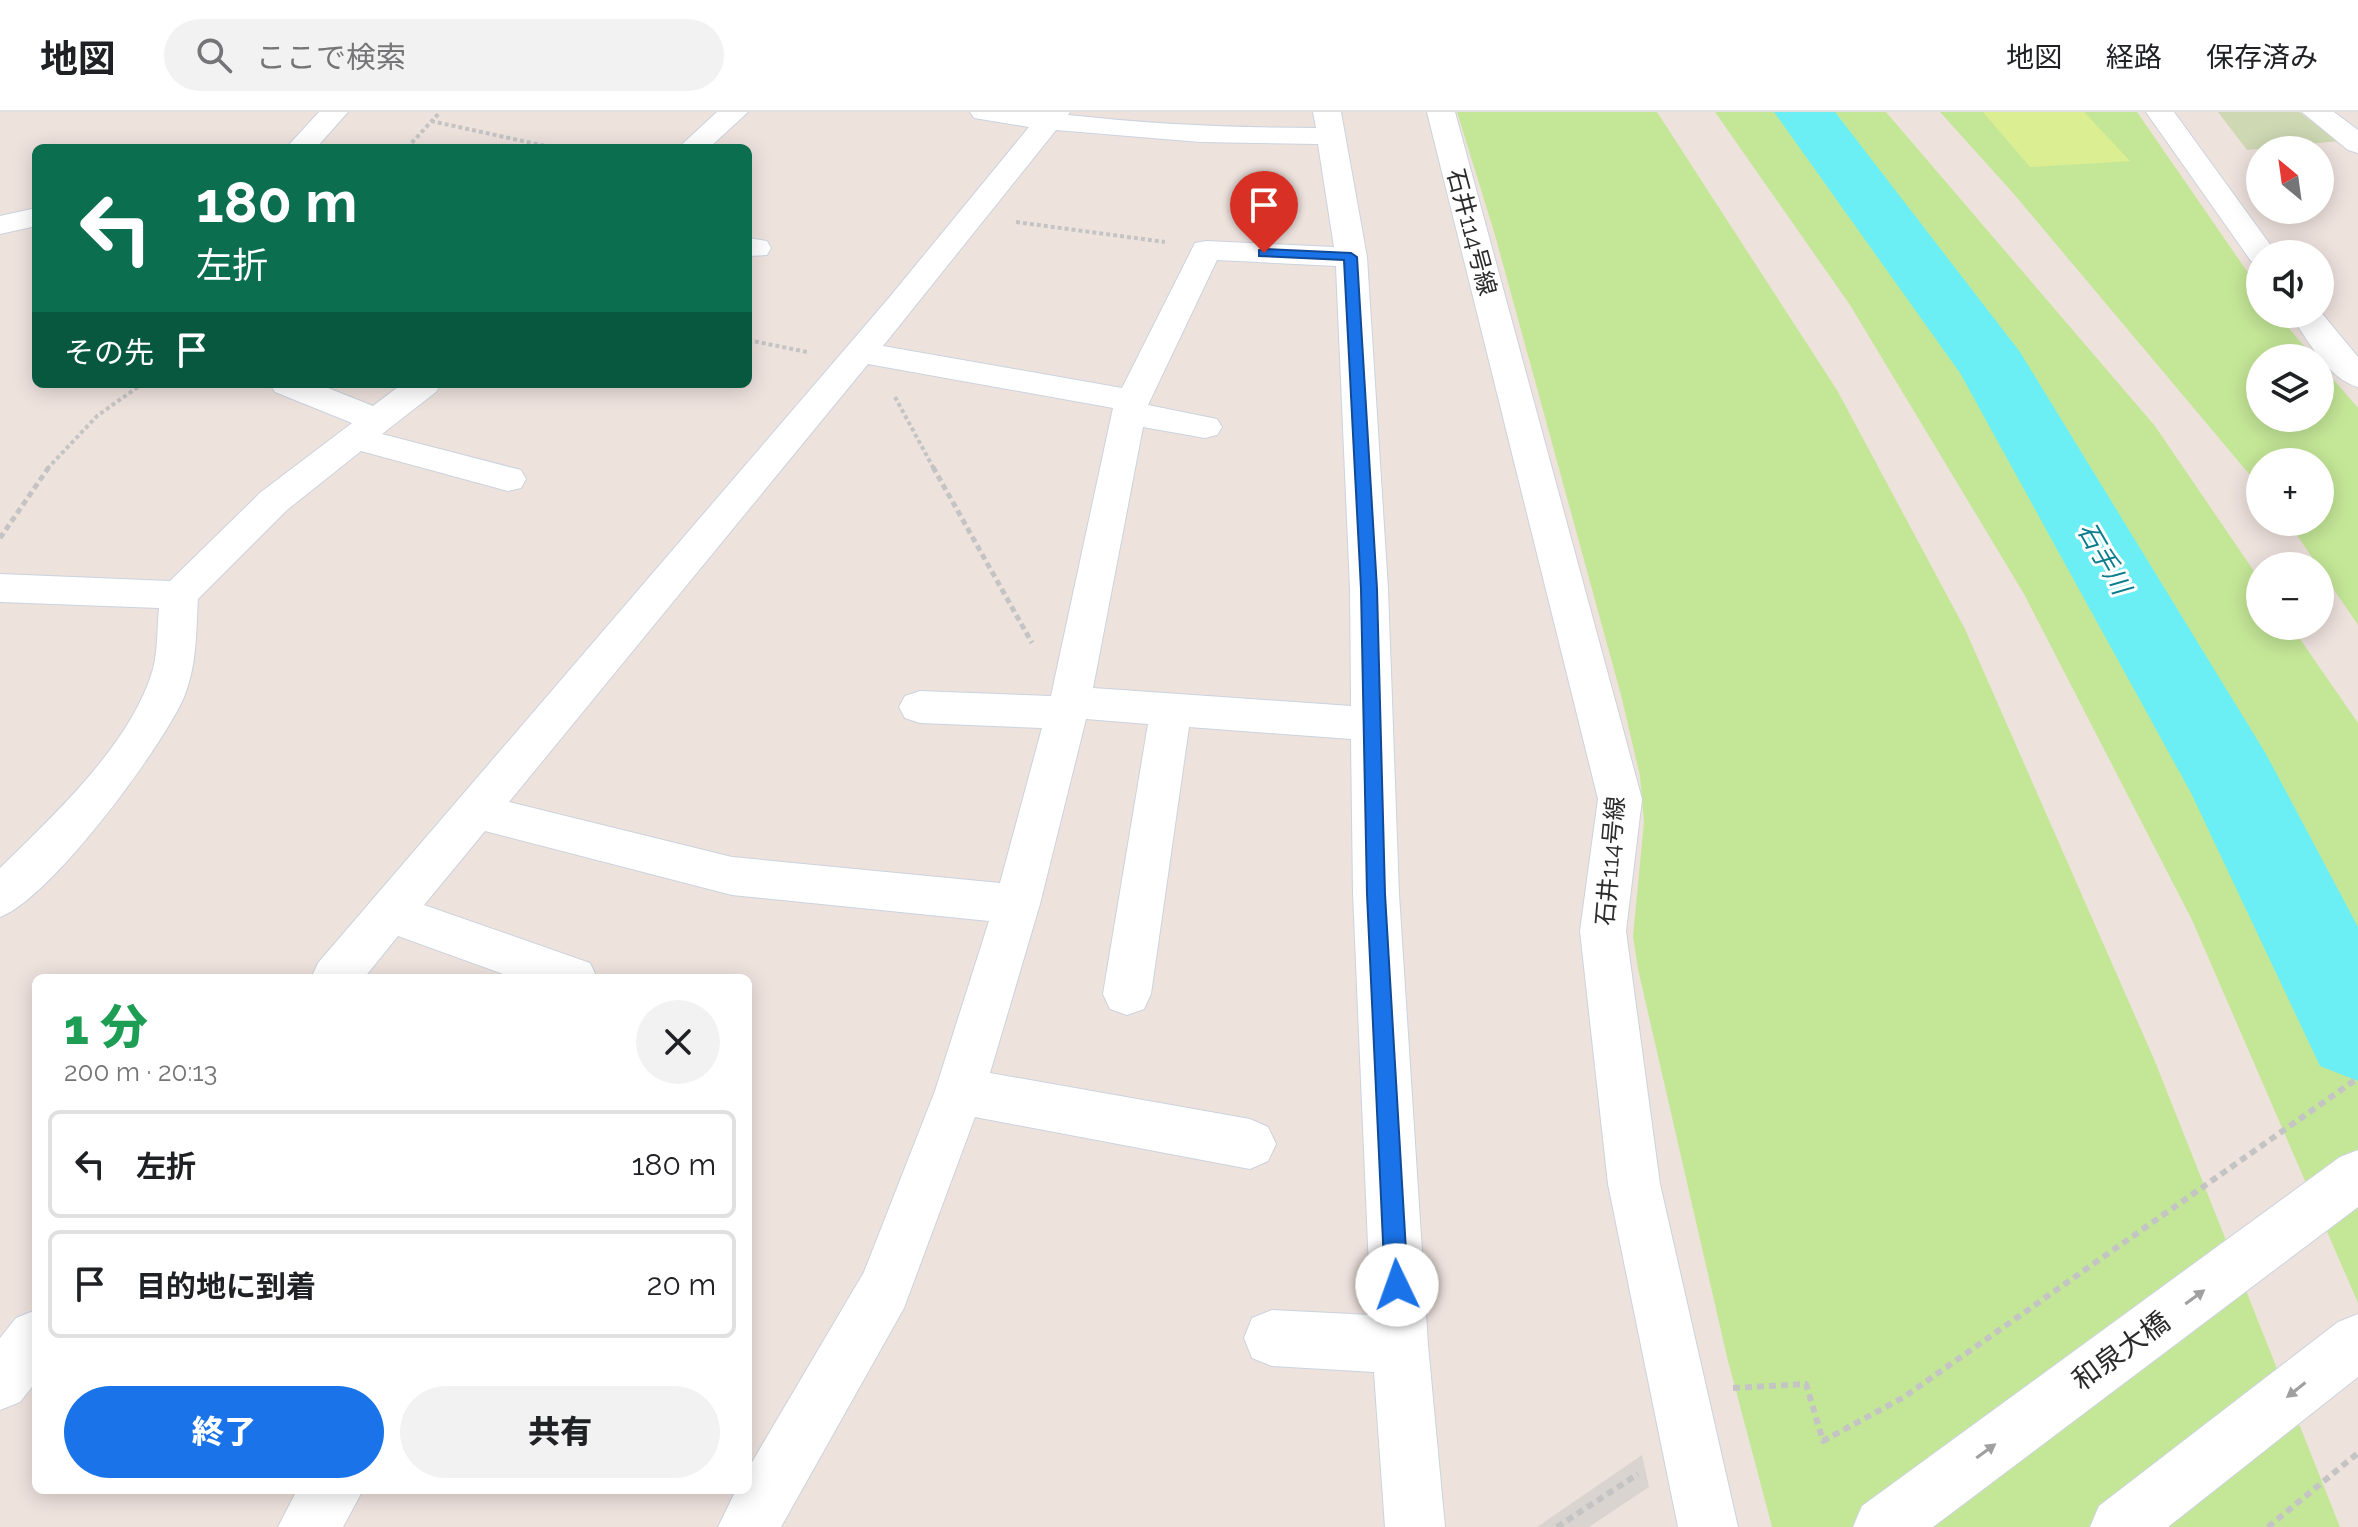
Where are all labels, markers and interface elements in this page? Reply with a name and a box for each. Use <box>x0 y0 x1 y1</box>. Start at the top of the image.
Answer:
search box <box>164 19 724 91</box>
icon: search <box>192 33 236 77</box>
text: 地図 <box>40 36 116 81</box>
text: ここで検索 <box>256 40 406 75</box>
text: 地図 <box>2006 41 2062 74</box>
text: 経路 <box>2106 41 2162 74</box>
text: 保存済み <box>2206 41 2318 74</box>
north arrow <box>2246 136 2334 224</box>
map controls <box>2246 136 2334 640</box>
street label: 石井114号線 <box>1441 166 1503 298</box>
text: 180 m <box>196 169 357 235</box>
pin <box>1230 171 1298 253</box>
icon: left <box>64 176 168 280</box>
icon: arrive <box>1242 183 1286 227</box>
button: sound <box>2246 240 2334 328</box>
text: 左折 <box>196 244 268 286</box>
icon: arrive <box>170 328 214 372</box>
text: その先 <box>64 335 154 370</box>
button: layers <box>2246 344 2334 432</box>
button: + <box>2246 448 2334 536</box>
water label: 石手川 <box>2072 517 2138 602</box>
button: − <box>2246 552 2334 640</box>
street label: 石井114号線 <box>1590 795 1630 927</box>
text: 1 分 <box>64 999 148 1055</box>
button: close <box>636 1000 720 1084</box>
text: 200 m · 20:13 <box>64 1057 217 1087</box>
icon: left <box>68 1142 112 1186</box>
text: 180 m <box>632 1147 716 1182</box>
text: 左折 <box>136 1149 196 1184</box>
position arrow <box>1355 1243 1439 1327</box>
icon: arrive <box>68 1262 112 1306</box>
text: 20 m <box>647 1267 716 1302</box>
text: 目的地に到着 <box>136 1269 316 1304</box>
one-way arrow <box>2185 1289 2205 1305</box>
street label: 和泉大橋 <box>2066 1305 2176 1397</box>
one-way arrow <box>2286 1381 2306 1398</box>
button: 終了 <box>64 1386 384 1478</box>
button: 共有 <box>400 1386 720 1478</box>
one-way arrow <box>1975 1443 1997 1459</box>

